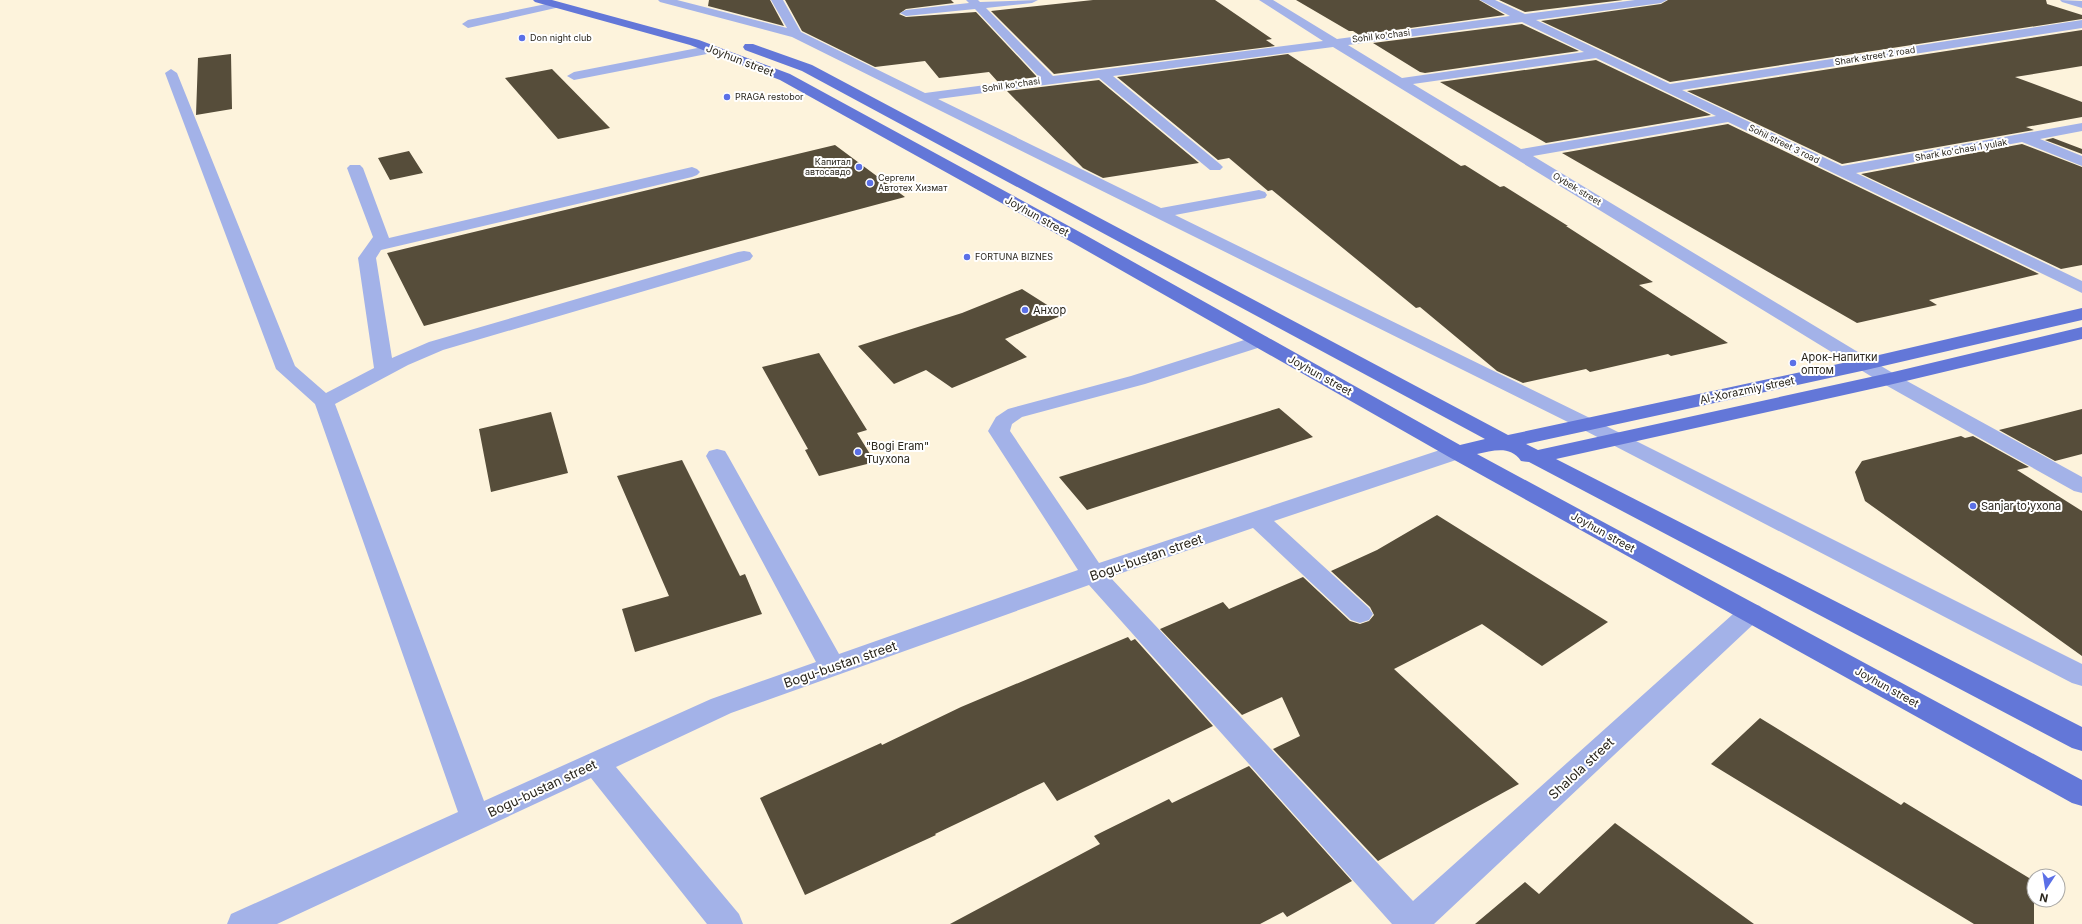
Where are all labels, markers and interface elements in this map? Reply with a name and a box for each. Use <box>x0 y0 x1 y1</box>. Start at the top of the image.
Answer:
street label: Sohil ko'chasi <box>1351 26 1411 45</box>
place label: Don night club <box>530 32 592 43</box>
marker: Don night club <box>517 33 527 43</box>
street label: Joyhun street <box>704 41 776 79</box>
street label: Shark street 2 road <box>1834 44 1916 67</box>
street label: Sohil ko'chasi <box>981 75 1041 94</box>
place label: PRAGA restobor <box>735 91 804 102</box>
marker: PRAGA restobor <box>722 92 732 102</box>
street label: Sohil street 3 road <box>1747 122 1822 166</box>
street label: Shark ko'chasi 1 yulak <box>1914 136 2008 163</box>
place label: Капитал автосавдо <box>805 156 851 177</box>
marker: Капитал автосавдо <box>854 162 864 172</box>
street label: Oybek street <box>1551 170 1604 207</box>
place label: Сергели Автотех Хизмат <box>878 172 948 193</box>
marker: Сергели Автотех Хизмат <box>865 178 875 188</box>
street label: Joyhun street <box>1002 193 1072 240</box>
place label: FORTUNA BIZNES <box>975 251 1053 262</box>
marker: FORTUNA BIZNES <box>962 252 972 262</box>
place label: Анхор <box>1033 303 1066 317</box>
marker: Анхор <box>1020 305 1030 315</box>
place label: Арок-Напитки оптом <box>1801 350 1878 377</box>
street label: Joyhun street <box>1285 352 1355 399</box>
marker: Арок-Напитки оптом <box>1788 358 1798 368</box>
street label: Al-Xorazmiy street <box>1698 373 1796 407</box>
place label: "Bogi Eram" Tuyxona <box>866 439 929 466</box>
marker: "Bogi Eram" Tuyxona <box>853 447 863 457</box>
place label: Sanjar to'yxona <box>1981 499 2061 513</box>
marker: Sanjar to'yxona <box>1968 501 1978 511</box>
street label: Joyhun street <box>1568 509 1638 556</box>
street label: Bogu-bustan street <box>1088 530 1204 584</box>
street label: Bogu-bustan street <box>782 637 898 691</box>
street label: Joyhun street <box>1852 664 1922 711</box>
street label: Shalola street <box>1545 734 1617 802</box>
street label: Bogu-bustan street <box>485 756 599 820</box>
north arrow <box>2026 868 2066 908</box>
text: N <box>2038 890 2049 906</box>

